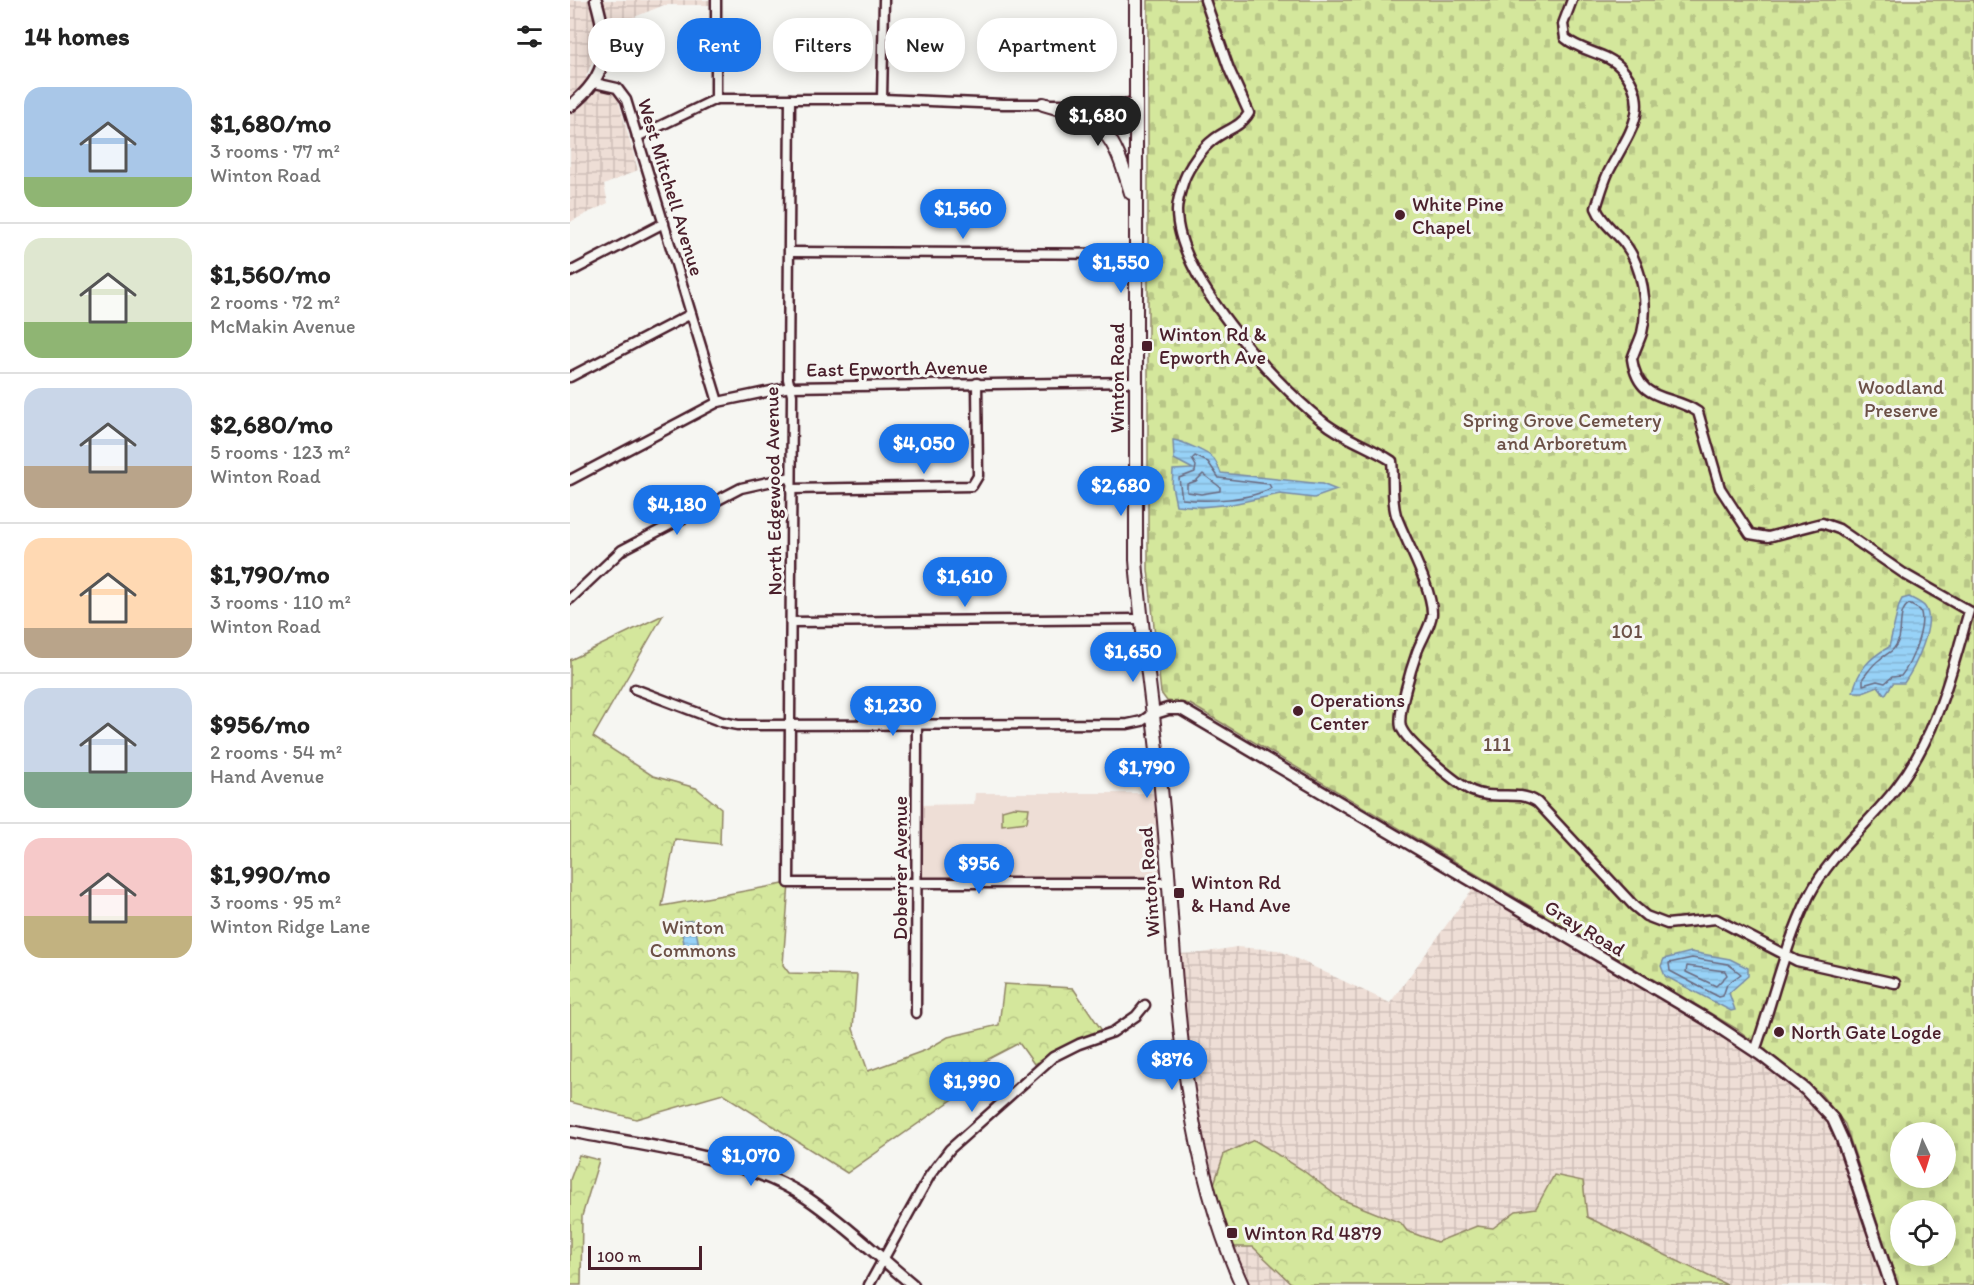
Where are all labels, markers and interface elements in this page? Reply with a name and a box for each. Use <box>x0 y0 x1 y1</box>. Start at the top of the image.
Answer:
chip: Buy <box>588 18 665 72</box>
chip: Rent <box>677 18 761 72</box>
chip: Filters <box>773 18 873 72</box>
chip: New <box>885 18 965 72</box>
chip: Apartment <box>977 18 1117 72</box>
text: 14 homes <box>24 20 130 52</box>
icon: filters <box>513 20 546 53</box>
street label: West Mitchell Avenue <box>633 95 709 279</box>
pin: $1,680 <box>1049 96 1147 147</box>
text: $1,680 <box>1069 103 1127 127</box>
text: $1,680/mo <box>210 107 331 139</box>
icon: home <box>72 111 144 183</box>
text: 3 rooms · 77 m² <box>210 139 340 163</box>
text: Winton Road <box>210 163 321 187</box>
pin: $1,560 <box>914 189 1012 240</box>
place label: White Pine Chapel <box>1412 192 1504 239</box>
text: $1,560 <box>934 196 992 220</box>
marker: White Pine Chapel <box>1393 208 1407 222</box>
pin: $1,550 <box>1072 243 1170 294</box>
text: $1,550 <box>1092 250 1150 274</box>
text: $1,560/mo <box>210 258 331 290</box>
icon: home <box>72 262 144 334</box>
text: 2 rooms · 72 m² <box>210 290 340 314</box>
text: McMakin Avenue <box>210 314 355 338</box>
place label: Winton Rd & Epworth Ave <box>1159 322 1266 369</box>
street label: Winton Road <box>1105 323 1129 433</box>
marker: Winton Rd & Epworth Ave <box>1140 339 1154 353</box>
street label: East Epworth Avenue <box>806 354 988 382</box>
park label: Woodland Preserve <box>1858 375 1944 422</box>
street label: North Edgewood Avenue <box>759 386 787 596</box>
text: $2,680/mo <box>210 408 333 440</box>
park label: Spring Grove Cemetery and Arboretum <box>1463 408 1662 455</box>
icon: home <box>72 412 144 484</box>
pin: $4,050 <box>875 424 973 475</box>
text: $4,050 <box>893 431 955 455</box>
text: 5 rooms · 123 m² <box>210 440 351 464</box>
text: Winton Road <box>210 464 321 488</box>
pin: $2,680 <box>1072 466 1170 517</box>
text: $2,680 <box>1091 473 1151 497</box>
pin: $4,180 <box>628 485 726 536</box>
text: $4,180 <box>647 492 707 516</box>
pin: $1,610 <box>916 557 1014 608</box>
text: $1,790/mo <box>210 558 330 590</box>
icon: home <box>72 562 144 634</box>
text: $1,610 <box>937 564 993 588</box>
text: 3 rooms · 110 m² <box>210 590 351 614</box>
text: Winton Road <box>210 614 321 638</box>
park label: 101 <box>1612 619 1642 643</box>
pin: $1,650 <box>1084 632 1182 683</box>
text: $1,650 <box>1104 639 1162 663</box>
pin: $1,230 <box>844 686 942 737</box>
place label: Operations Center <box>1310 688 1405 735</box>
text: $1,230 <box>864 693 922 717</box>
marker: Operations Center <box>1291 704 1305 718</box>
text: $956/mo <box>210 708 310 740</box>
icon: home <box>72 712 144 784</box>
park label: 111 <box>1483 732 1511 756</box>
text: 2 rooms · 54 m² <box>210 740 342 764</box>
pin: $1,790 <box>1098 748 1196 799</box>
text: $1,790 <box>1119 755 1175 779</box>
text: Hand Avenue <box>210 764 324 788</box>
street label: Doberrer Avenue <box>888 796 912 940</box>
street label: Winton Road <box>1133 826 1165 938</box>
pin: $956 <box>943 844 1015 895</box>
text: $956 <box>958 851 1000 875</box>
text: $1,990/mo <box>210 858 331 890</box>
icon: home <box>72 862 144 934</box>
place label: Winton Rd & Hand Ave <box>1191 870 1291 917</box>
marker: Winton Rd & Hand Ave <box>1172 886 1186 900</box>
text: 3 rooms · 95 m² <box>210 890 341 914</box>
street label: Gray Road <box>1540 895 1630 961</box>
text: Winton Ridge Lane <box>210 914 370 938</box>
park label: Winton Commons <box>650 915 736 962</box>
place label: North Gate Logde <box>1791 1020 1941 1044</box>
marker: North Gate Logde <box>1772 1025 1786 1039</box>
pin: $876 <box>1136 1040 1208 1091</box>
text: $876 <box>1151 1047 1193 1071</box>
pin: $1,990 <box>923 1062 1021 1113</box>
text: $1,990 <box>943 1069 1001 1093</box>
north arrow <box>1890 1122 1956 1188</box>
map controls <box>1890 1122 1956 1266</box>
pin: $1,070 <box>702 1136 800 1187</box>
text: $1,070 <box>722 1143 780 1167</box>
button: locate <box>1890 1200 1956 1266</box>
place label: Winton Rd 4879 <box>1244 1221 1382 1245</box>
marker: Winton Rd 4879 <box>1225 1226 1239 1240</box>
scale bar <box>588 1243 702 1270</box>
text: 100 m <box>597 1247 641 1266</box>

